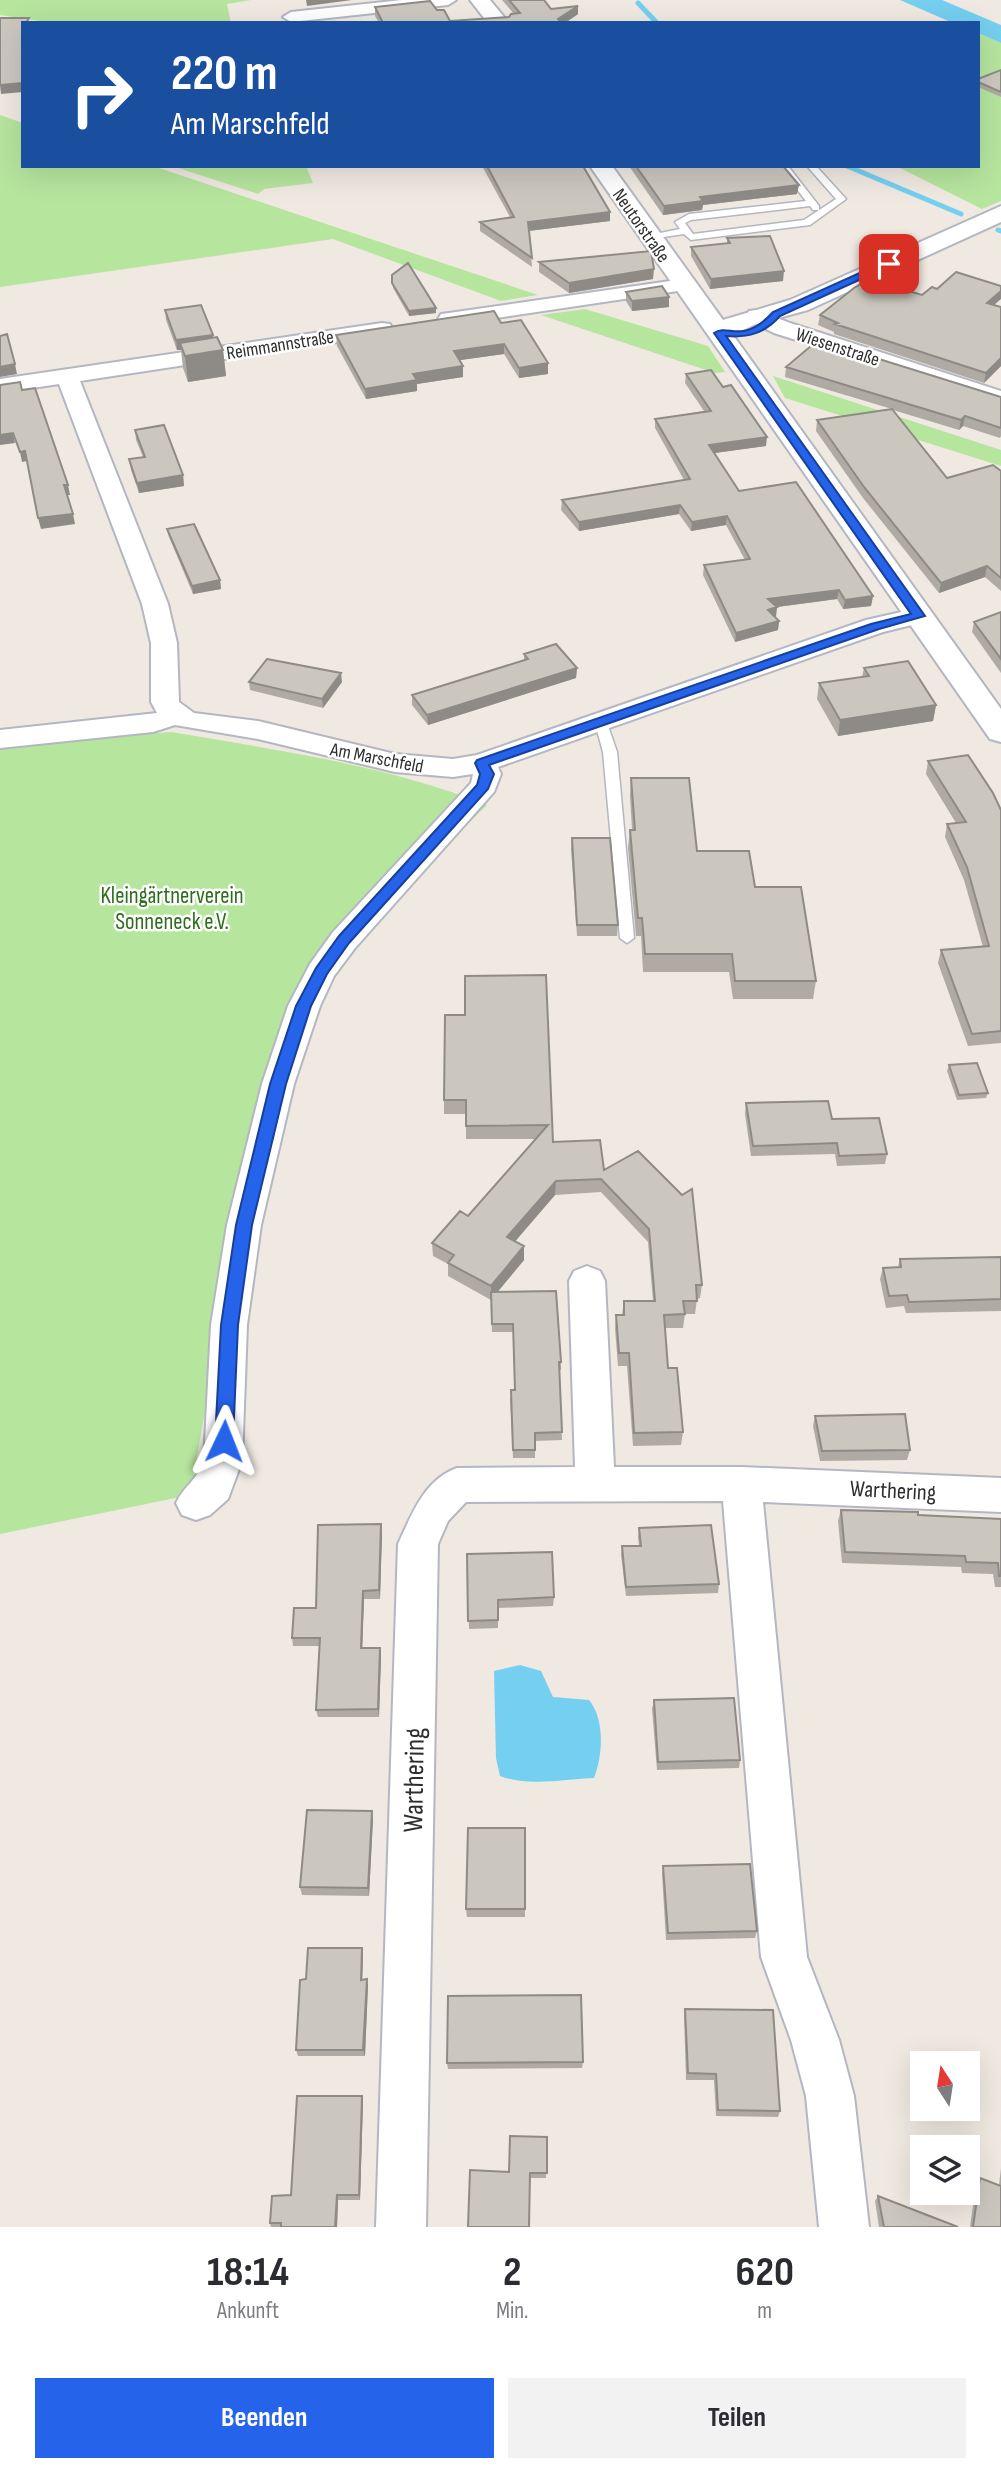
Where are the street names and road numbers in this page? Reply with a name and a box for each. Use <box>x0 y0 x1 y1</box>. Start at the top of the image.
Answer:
street label: Neutorstraße <box>607 185 674 267</box>
street label: Wiesenstraße <box>793 323 882 372</box>
street label: Reimmannstraße <box>225 326 336 365</box>
street label: Am Marschfeld <box>327 738 425 779</box>
street label: Warthering <box>849 1475 937 1507</box>
street label: Warthering <box>397 1727 432 1833</box>

